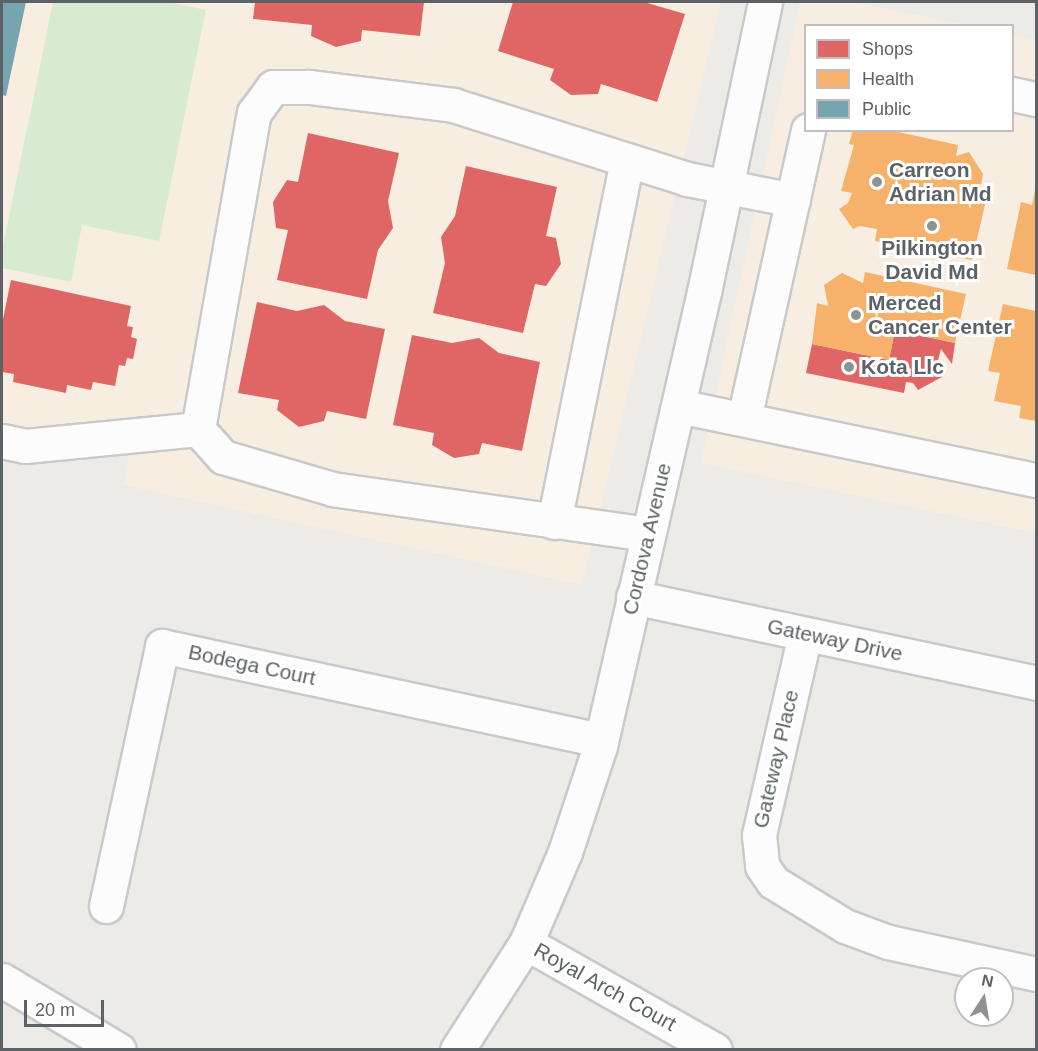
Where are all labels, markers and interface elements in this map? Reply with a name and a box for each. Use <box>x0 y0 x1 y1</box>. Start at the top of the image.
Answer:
legend <box>804 24 1014 132</box>
text: Shops <box>862 39 913 59</box>
text: Health <box>862 69 914 89</box>
text: Public <box>862 99 911 119</box>
place label: Carreon Adrian Md <box>889 157 992 207</box>
marker: Carreon Adrian Md <box>870 175 884 189</box>
marker: Pilkington David Md <box>925 219 939 233</box>
place label: Pilkington David Md <box>881 235 983 285</box>
place label: Merced Cancer Center <box>868 290 1012 340</box>
marker: Merced Cancer Center <box>849 308 863 322</box>
place label: Kota Llc <box>861 354 944 380</box>
marker: Kota Llc <box>842 360 856 374</box>
street label: Cordova Avenue <box>617 460 677 618</box>
street label: Gateway Drive <box>765 613 905 667</box>
street label: Bodega Court <box>186 639 318 691</box>
street label: Gateway Place <box>748 687 804 831</box>
street label: Royal Arch Court <box>529 937 681 1037</box>
north arrow <box>954 967 1014 1027</box>
text: N <box>980 971 995 990</box>
scale bar <box>27 988 106 1026</box>
text: 20 m <box>35 1000 75 1020</box>

